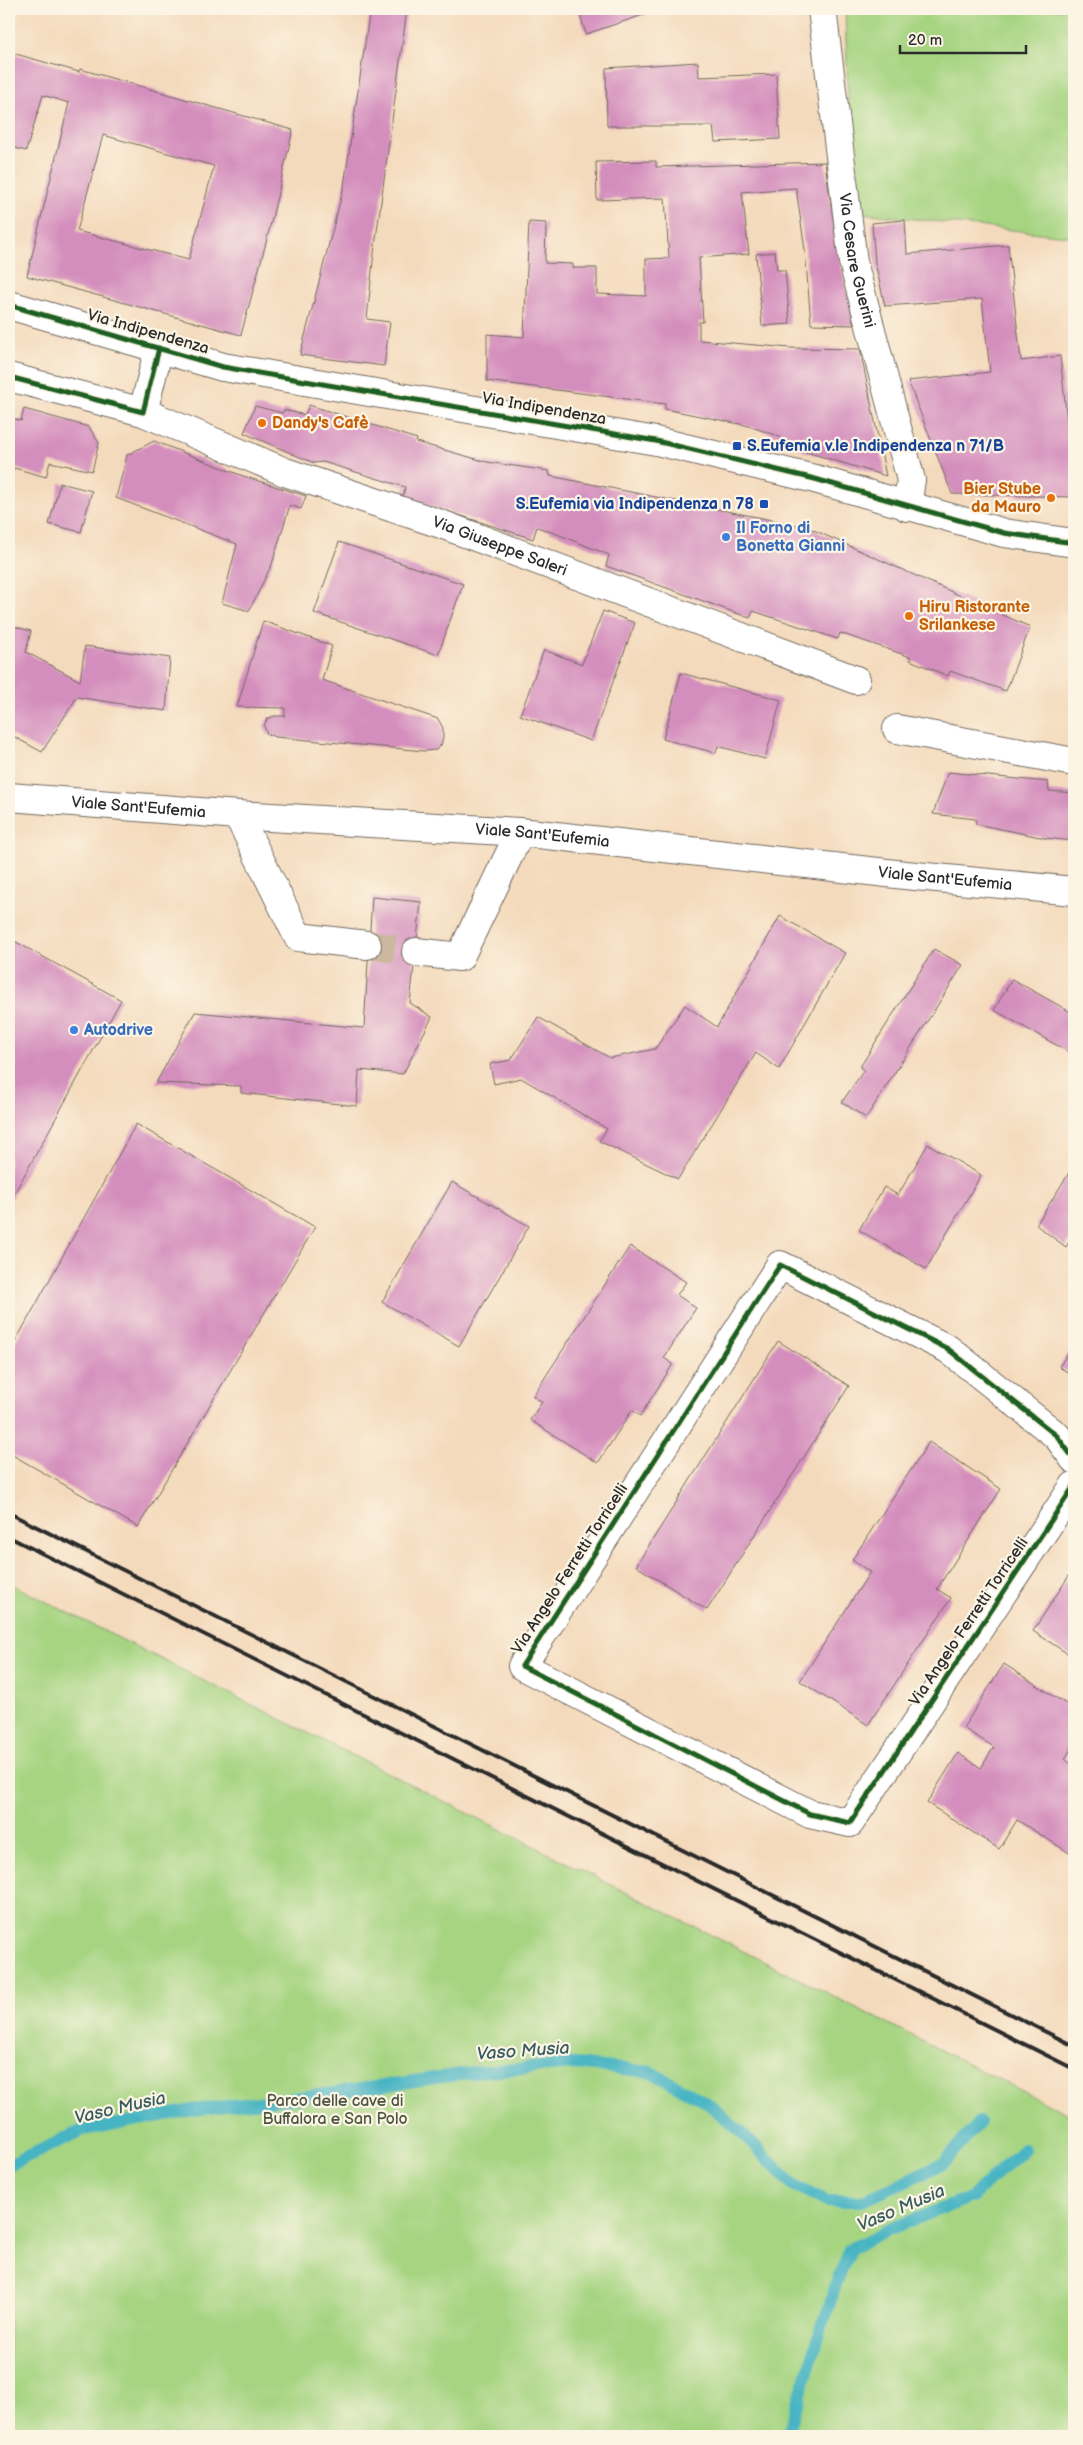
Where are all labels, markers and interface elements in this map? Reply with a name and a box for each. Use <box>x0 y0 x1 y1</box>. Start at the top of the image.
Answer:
scale bar <box>900 22 1027 54</box>
text: 20 m <box>908 31 942 50</box>
street label: Via Cesare Guerini <box>835 192 880 330</box>
street label: Via Indipendenza <box>85 306 211 358</box>
street label: Via Indipendenza <box>480 389 608 429</box>
place label: Dandy's Cafè <box>272 414 369 433</box>
marker: Dandy's Cafè <box>256 417 268 429</box>
place label: S.Eufemia v.le Indipendenza n 71/B <box>747 437 1004 456</box>
marker: S.Eufemia v.le Indipendenza n 71/B <box>731 440 743 452</box>
place label: Bier Stube da Mauro <box>963 480 1041 517</box>
marker: Bier Stube da Mauro <box>1045 492 1057 504</box>
place label: S.Eufemia via Indipendenza n 78 <box>516 495 754 514</box>
marker: S.Eufemia via Indipendenza n 78 <box>758 498 770 510</box>
street label: Via Giuseppe Saleri <box>430 512 570 580</box>
place label: Il Forno di Bonetta Gianni <box>736 519 845 556</box>
marker: Il Forno di Bonetta Gianni <box>720 531 732 543</box>
place label: Hiru Ristorante Srilankese <box>919 598 1030 635</box>
marker: Hiru Ristorante Srilankese <box>903 610 915 622</box>
street label: Viale Sant'Eufemia <box>71 792 207 822</box>
street label: Viale Sant'Eufemia <box>475 820 611 851</box>
street label: Viale Sant'Eufemia <box>877 863 1013 895</box>
place label: Autodrive <box>83 1021 153 1040</box>
marker: Autodrive <box>68 1024 80 1036</box>
street label: Via Angelo Ferretti Torricelli <box>508 1480 632 1658</box>
street label: Via Angelo Ferretti Torricelli <box>905 1534 1033 1710</box>
water label: Vaso Musia <box>476 2037 570 2065</box>
water label: Vaso Musia <box>72 2087 168 2129</box>
park label: Parco delle cave di Buffalora e San Polo <box>262 2092 408 2129</box>
water label: Vaso Musia <box>854 2180 948 2236</box>

